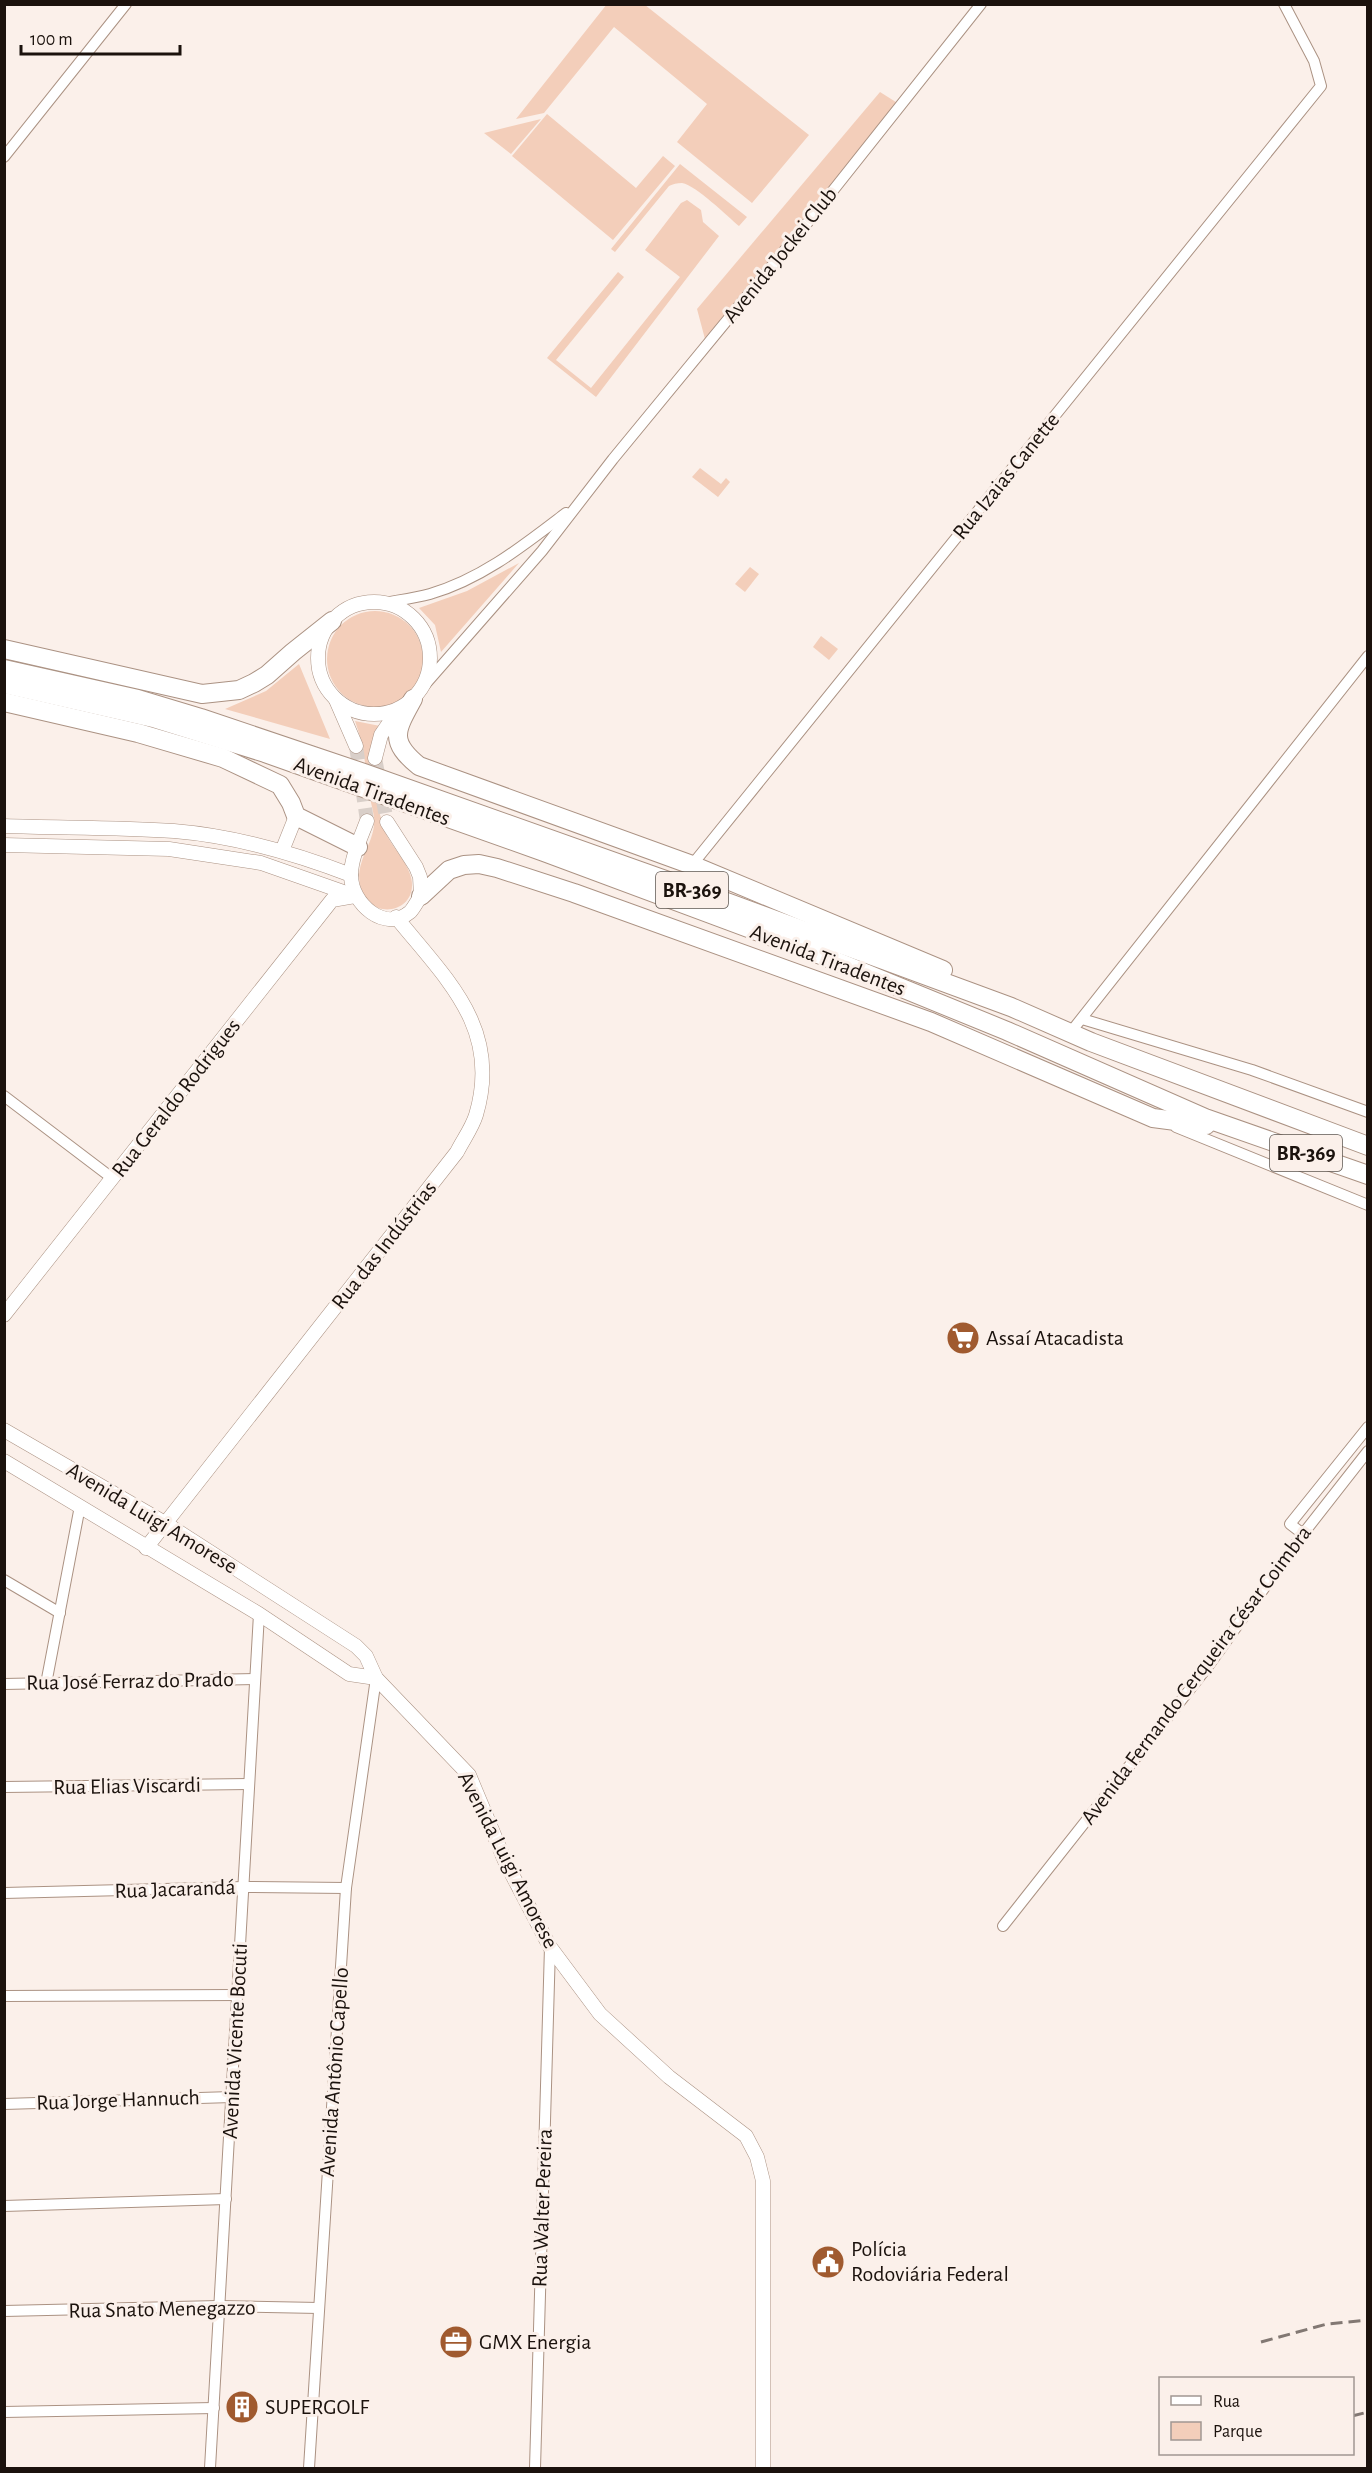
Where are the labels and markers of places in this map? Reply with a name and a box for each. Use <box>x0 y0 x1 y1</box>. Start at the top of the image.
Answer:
supermarket icon: Assaí Atacadista <box>945 1320 981 1356</box>
place label: Assaí Atacadista <box>986 1327 1124 1349</box>
place label: Polícia Rodoviária Federal <box>851 2238 1009 2285</box>
public building icon: Polícia Rodoviária Federal <box>810 2244 846 2280</box>
office icon: GMX Energia <box>438 2324 474 2360</box>
place label: GMX Energia <box>479 2331 591 2353</box>
building icon: SUPERGOLF <box>224 2389 260 2425</box>
place label: SUPERGOLF <box>265 2396 370 2418</box>

